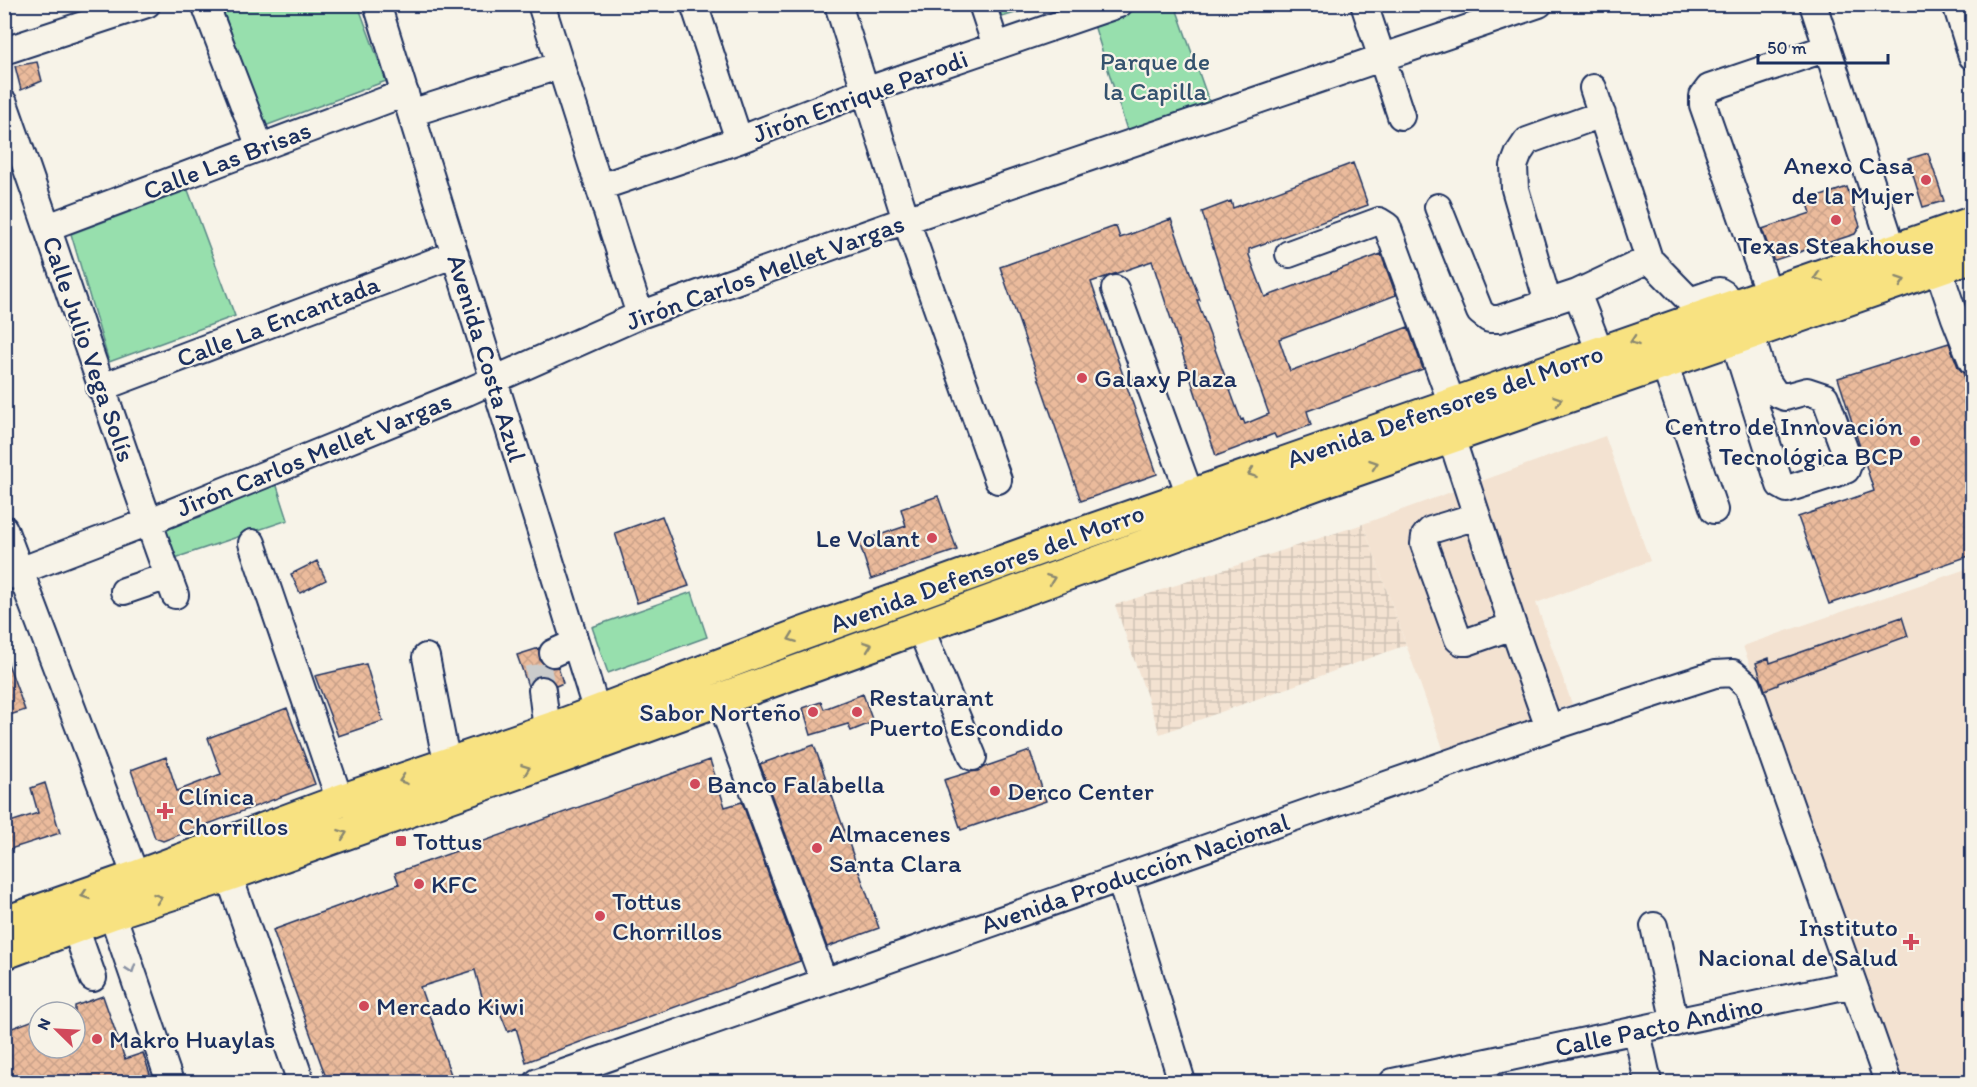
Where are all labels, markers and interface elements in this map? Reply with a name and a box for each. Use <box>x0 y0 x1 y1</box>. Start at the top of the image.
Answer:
scale bar <box>1758 27 1888 65</box>
text: 50 m <box>1767 37 1807 59</box>
street label: Jirón Enrique Parodi <box>748 42 972 150</box>
park label: Parque de la Capilla <box>1100 45 1210 107</box>
street label: Calle Las Brisas <box>138 113 316 207</box>
place label: Anexo Casa de la Mujer <box>1783 149 1915 211</box>
marker: Anexo Casa de la Mujer <box>1919 173 1933 187</box>
street label: Jirón Carlos Mellet Vargas <box>622 207 908 337</box>
marker: Texas Steakhouse <box>1829 213 1843 227</box>
place label: Texas Steakhouse <box>1738 229 1934 261</box>
street label: Calle Julio Vega Solís <box>35 232 143 466</box>
street label: Avenida Costa Azul <box>440 250 534 466</box>
street label: Calle La Encantada <box>172 267 384 374</box>
one-way arrow <box>1813 269 1824 282</box>
one-way arrow <box>1895 276 1906 288</box>
one-way arrow <box>1629 333 1640 346</box>
street label: Avenida Defensores del Morro <box>1283 337 1607 475</box>
place label: Galaxy Plaza <box>1094 362 1238 394</box>
marker: Galaxy Plaza <box>1075 371 1089 385</box>
street label: Jirón Carlos Mellet Vargas <box>172 384 456 524</box>
one-way arrow <box>1552 394 1563 407</box>
place label: Centro de Innovación Tecnológica BCP <box>1664 410 1903 472</box>
marker: Centro de Innovación Tecnológica BCP <box>1908 434 1922 448</box>
one-way arrow <box>1368 458 1379 471</box>
one-way arrow <box>1247 466 1258 479</box>
street label: Avenida Defensores del Morro <box>825 496 1149 640</box>
place label: Le Volant <box>816 522 920 554</box>
marker: Le Volant <box>925 531 939 545</box>
one-way arrow <box>1045 574 1056 587</box>
one-way arrow <box>787 631 798 643</box>
one-way arrow <box>862 640 873 653</box>
place label: Restaurant Puerto Escondido <box>869 681 1063 743</box>
place label: Sabor Norteño <box>639 696 801 728</box>
marker: Sabor Norteño <box>806 705 820 719</box>
marker: Restaurant Puerto Escondido <box>850 705 864 719</box>
one-way arrow <box>520 763 531 776</box>
place label: Banco Falabella <box>707 768 885 800</box>
one-way arrow <box>398 772 409 785</box>
place label: Derco Center <box>1007 775 1154 807</box>
marker: Banco Falabella <box>688 777 702 791</box>
place label: Clínica Chorrillos <box>178 780 288 842</box>
marker: Derco Center <box>988 784 1002 798</box>
marker: Clínica Chorrillos <box>156 802 174 820</box>
street label: Avenida Producción Nacional <box>977 805 1293 941</box>
place label: Almacenes Santa Clara <box>829 817 962 879</box>
place label: Tottus <box>413 825 483 857</box>
one-way arrow <box>337 828 347 841</box>
marker: Tottus <box>394 834 408 848</box>
marker: Almacenes Santa Clara <box>810 841 824 855</box>
place label: KFC <box>431 868 478 900</box>
marker: KFC <box>412 877 426 891</box>
place label: Tottus Chorrillos <box>612 885 722 947</box>
one-way arrow <box>80 887 91 900</box>
one-way arrow <box>152 893 163 905</box>
marker: Tottus Chorrillos <box>593 909 607 923</box>
place label: Instituto Nacional de Salud <box>1698 911 1898 973</box>
marker: Instituto Nacional de Salud <box>1902 933 1920 951</box>
one-way arrow <box>124 963 137 974</box>
street label: Calle Pacto Andino <box>1552 988 1766 1064</box>
place label: Mercado Kiwi <box>376 990 525 1022</box>
marker: Mercado Kiwi <box>357 999 371 1013</box>
north arrow <box>27 1000 87 1060</box>
text: N <box>33 1015 55 1033</box>
place label: Makro Huaylas <box>109 1023 275 1055</box>
marker: Makro Huaylas <box>90 1032 104 1046</box>

